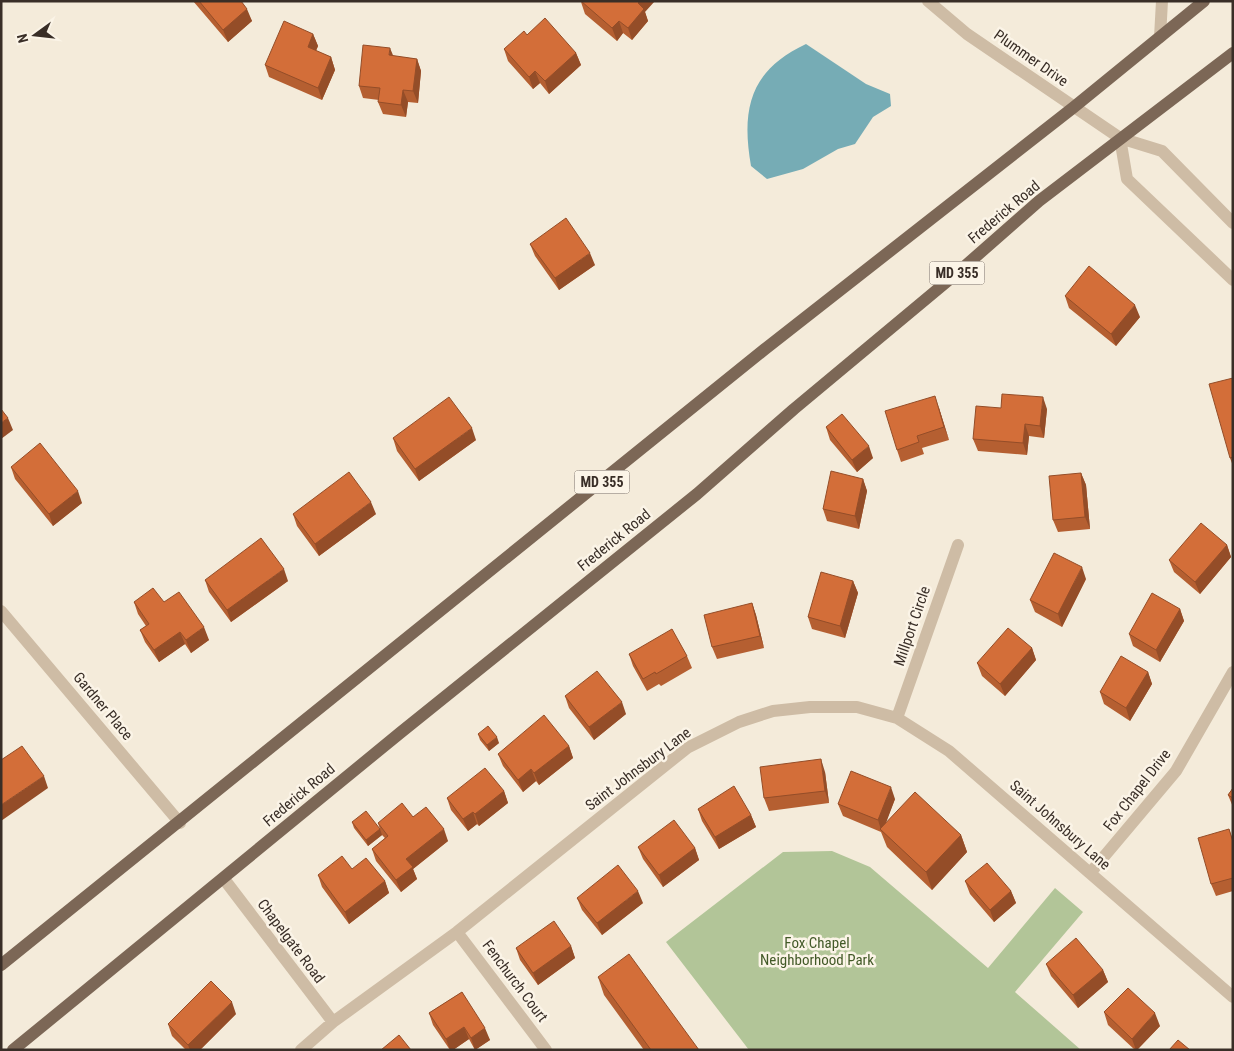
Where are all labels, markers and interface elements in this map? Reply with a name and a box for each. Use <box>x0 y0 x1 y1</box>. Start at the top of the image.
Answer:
north arrow <box>10 10 60 60</box>
street label: Plummer Drive <box>990 26 1072 90</box>
text: N <box>14 32 31 45</box>
street label: Frederick Road <box>964 177 1044 247</box>
road number: MD 355 <box>930 262 984 284</box>
road number: MD 355 <box>574 471 630 494</box>
street label: Frederick Road <box>574 505 654 575</box>
street label: Millport Circle <box>890 584 934 668</box>
street label: Gardner Place <box>69 668 137 744</box>
street label: Saint Johnsbury Lane <box>582 723 694 815</box>
street label: Fox Chapel Drive <box>1100 746 1174 834</box>
street label: Frederick Road <box>259 760 339 830</box>
street label: Saint Johnsbury Lane <box>1006 776 1114 874</box>
street label: Chapelgate Road <box>254 895 328 987</box>
park label: Fox Chapel Neighborhood Park <box>760 934 874 969</box>
street label: Fenchurch Court <box>478 937 552 1025</box>

